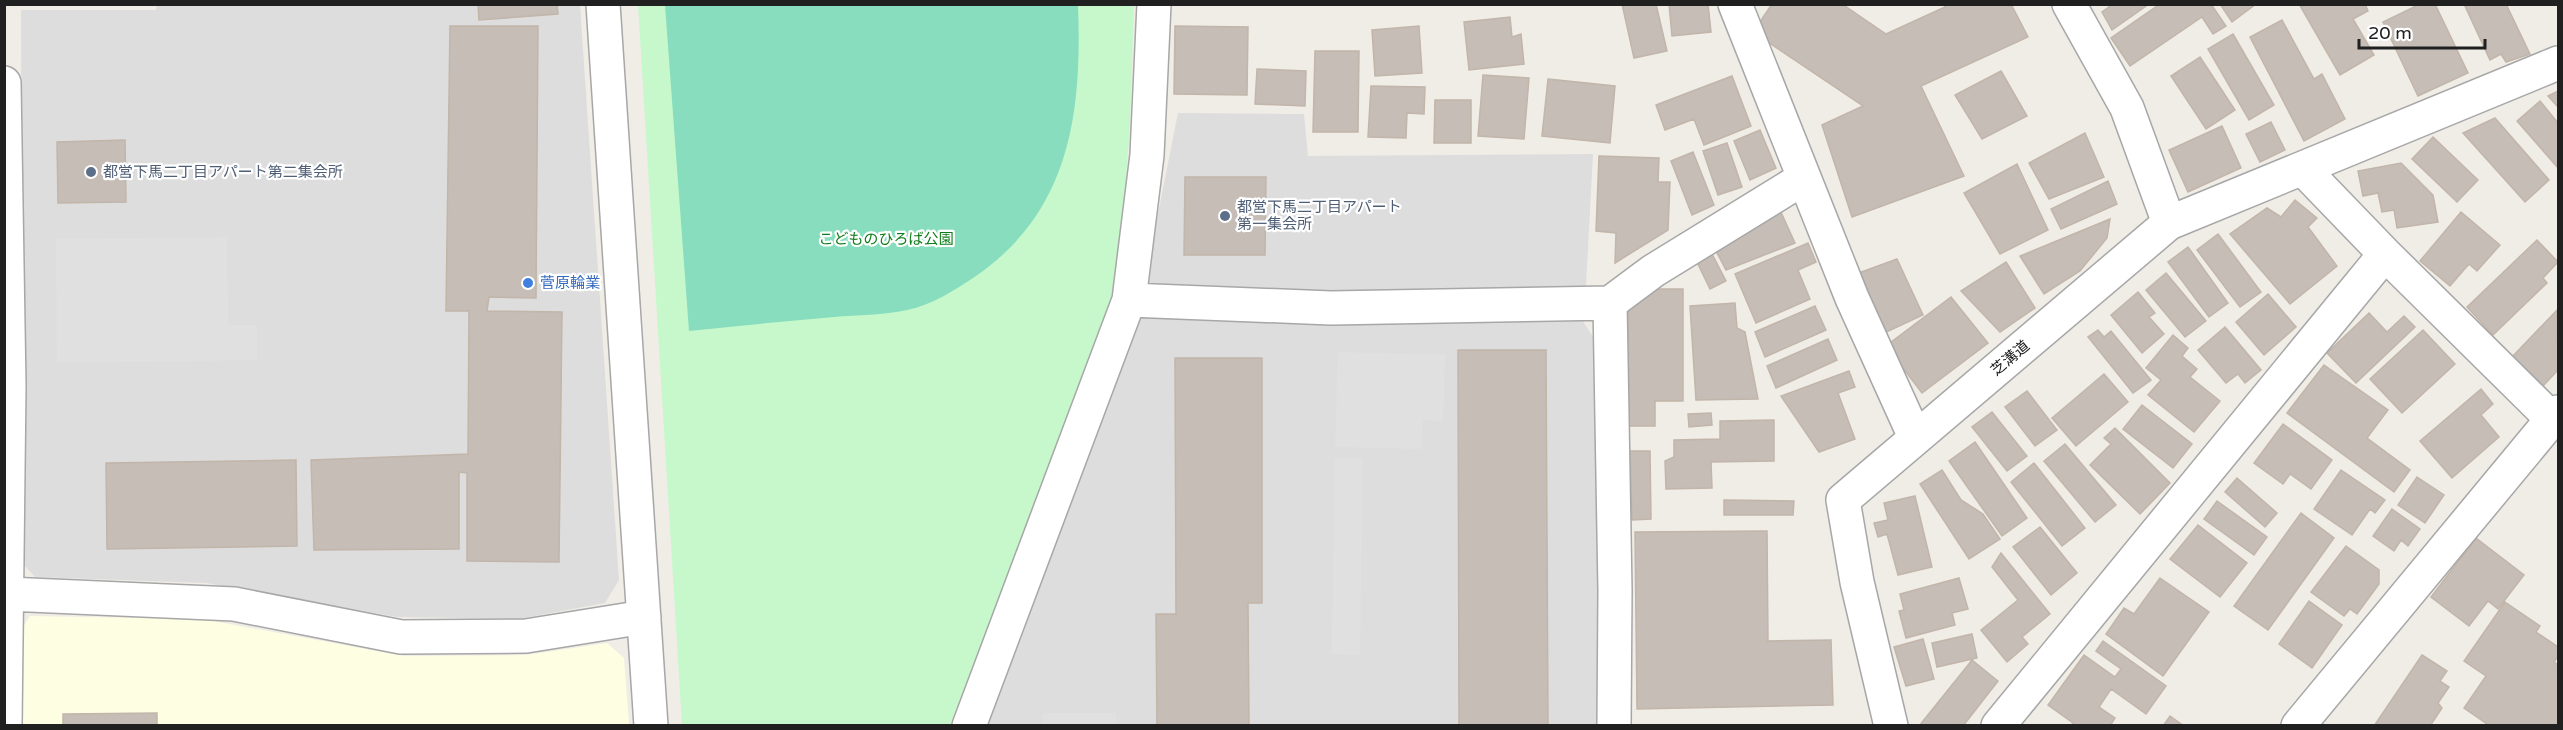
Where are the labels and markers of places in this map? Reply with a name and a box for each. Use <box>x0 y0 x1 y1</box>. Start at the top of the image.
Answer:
place label: 都営下馬二丁目アパート第二集会所 <box>103 163 343 181</box>
marker: 都営下馬二丁目アパート第二集会所 <box>84 165 98 179</box>
place label: 都営下馬二丁目アパート 第一集会所 <box>1237 198 1402 233</box>
marker: 都営下馬二丁目アパート 第一集会所 <box>1218 209 1232 223</box>
place label: 菅原輪業 <box>540 274 600 292</box>
marker: 菅原輪業 <box>521 276 535 290</box>

